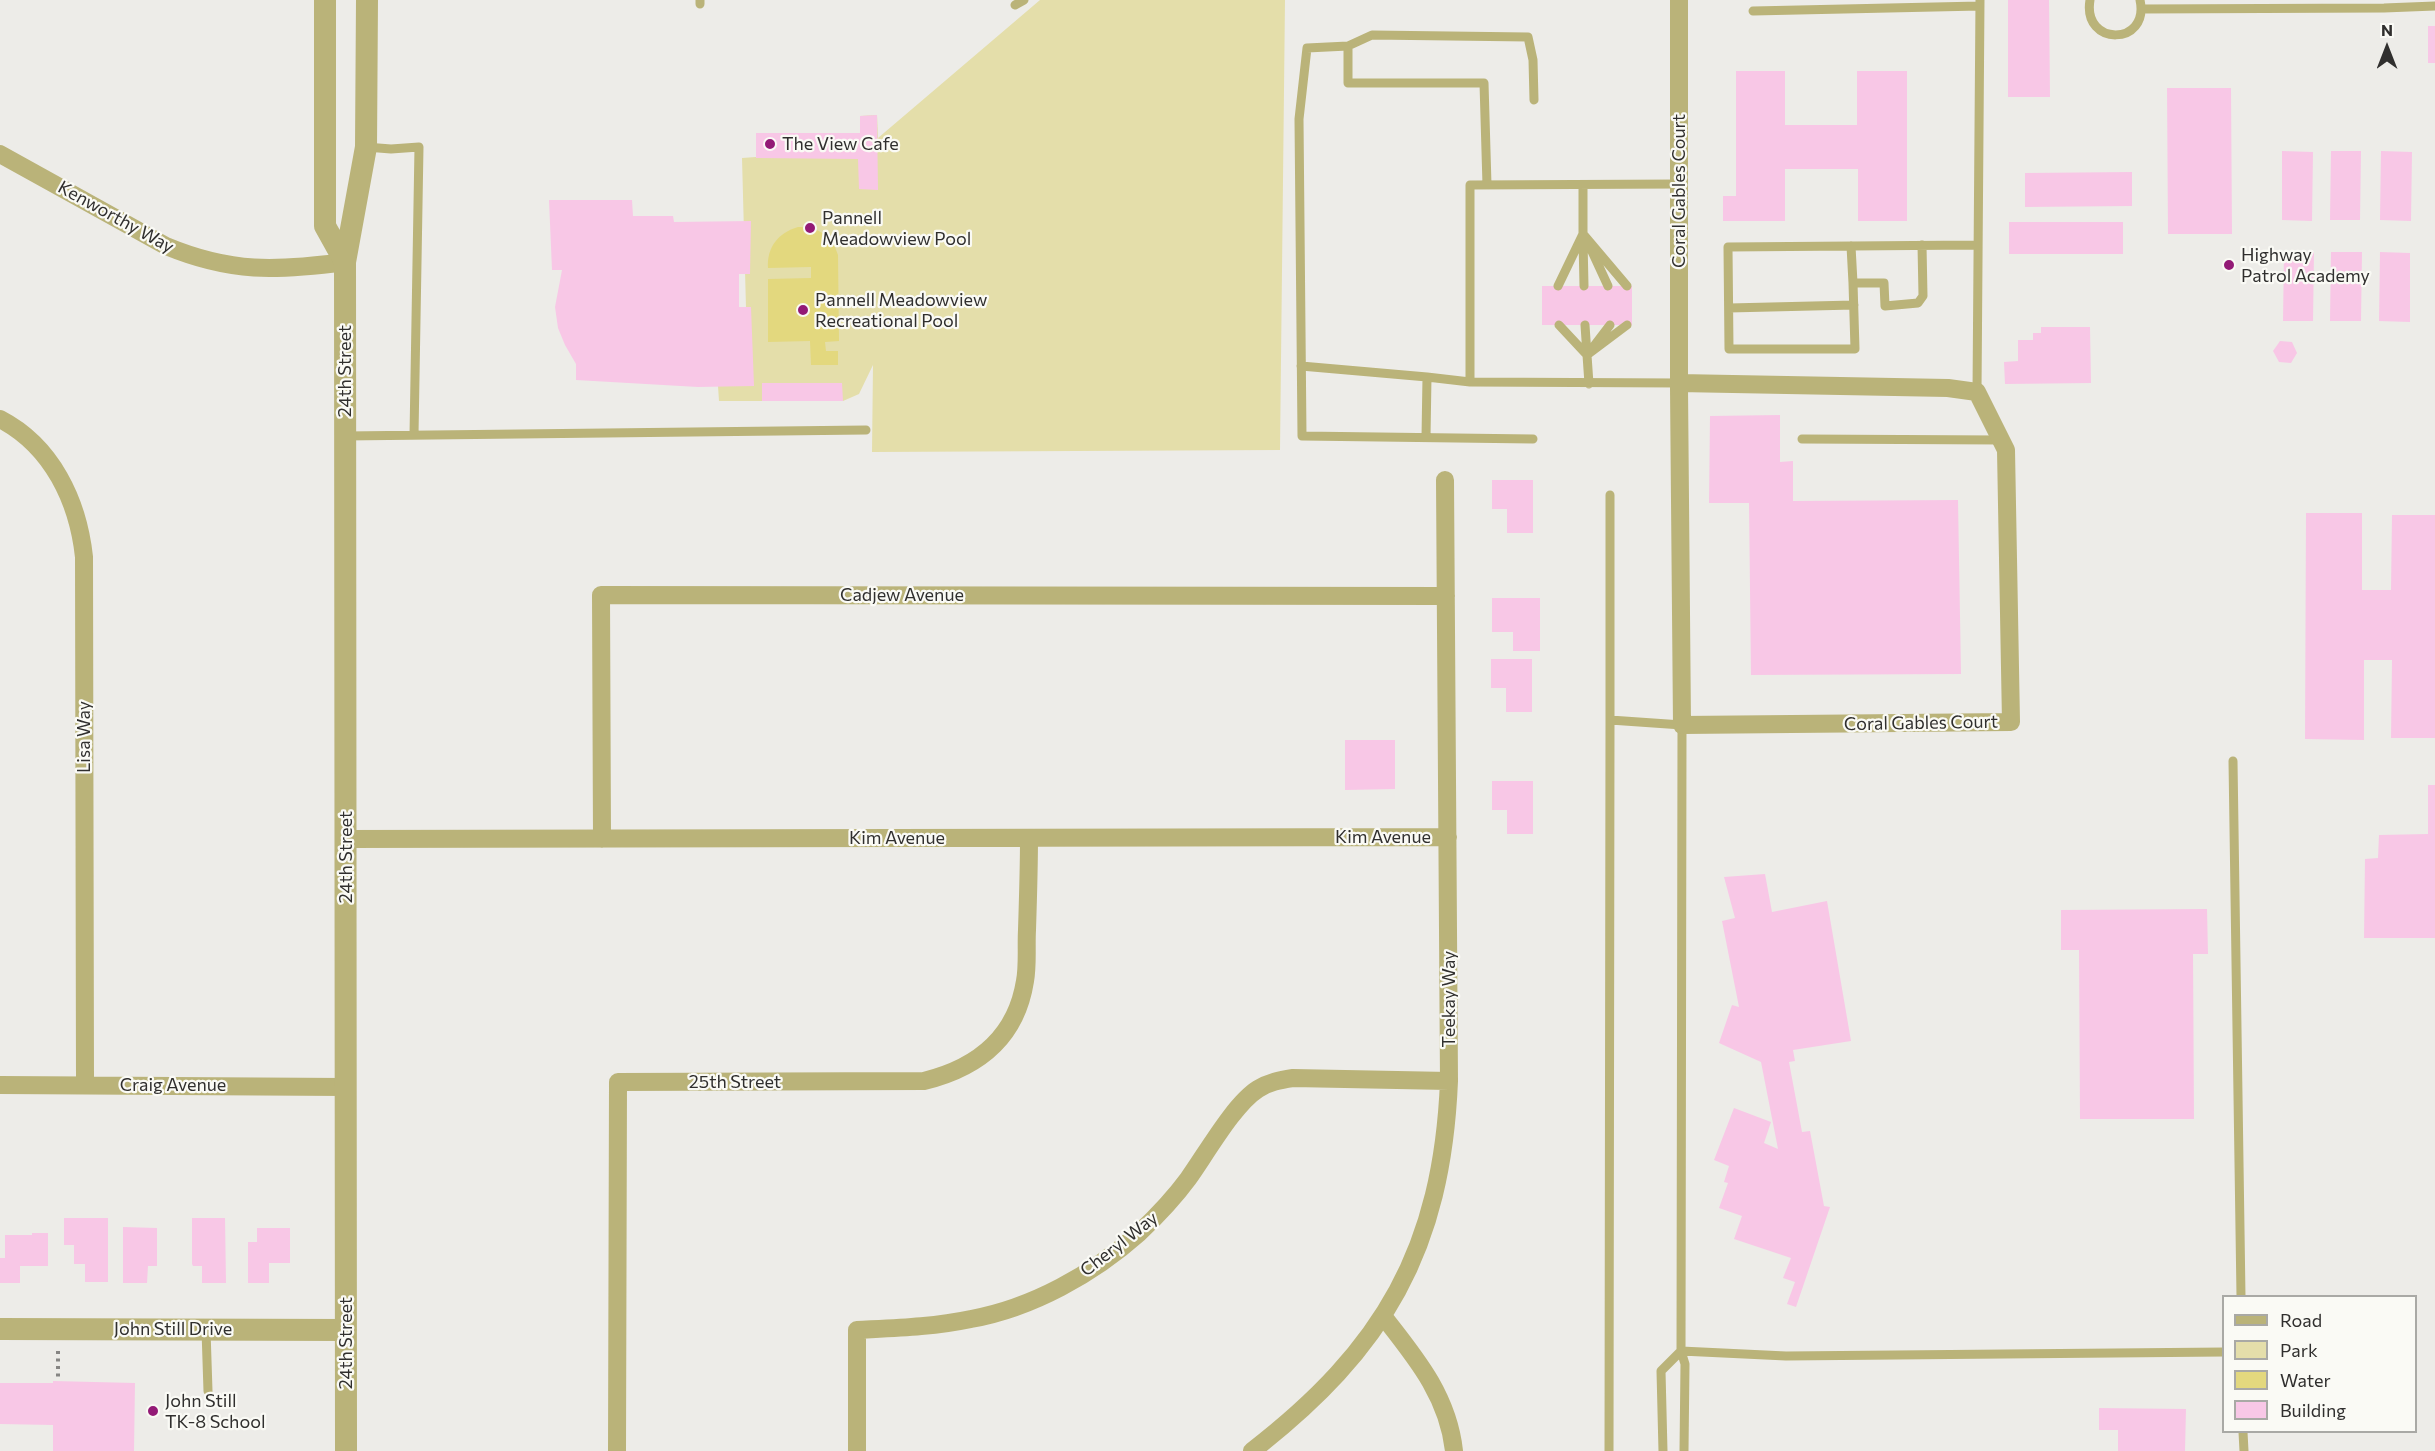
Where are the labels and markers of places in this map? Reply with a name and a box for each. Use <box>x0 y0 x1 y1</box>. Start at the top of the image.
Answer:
place label: The View Cafe <box>782 133 899 155</box>
marker: The View Cafe <box>763 137 777 151</box>
place label: Pannell Meadowview Pool <box>822 207 971 250</box>
marker: Pannell Meadowview Pool <box>803 221 817 235</box>
place label: Highway Patrol Academy <box>2241 244 2370 286</box>
marker: Highway Patrol Academy <box>2222 258 2236 272</box>
place label: Pannell Meadowview Recreational Pool <box>815 289 987 332</box>
marker: Pannell Meadowview Recreational Pool <box>796 303 810 317</box>
place label: John Still TK-8 School <box>165 1390 265 1432</box>
marker: John Still TK-8 School <box>146 1404 160 1418</box>

